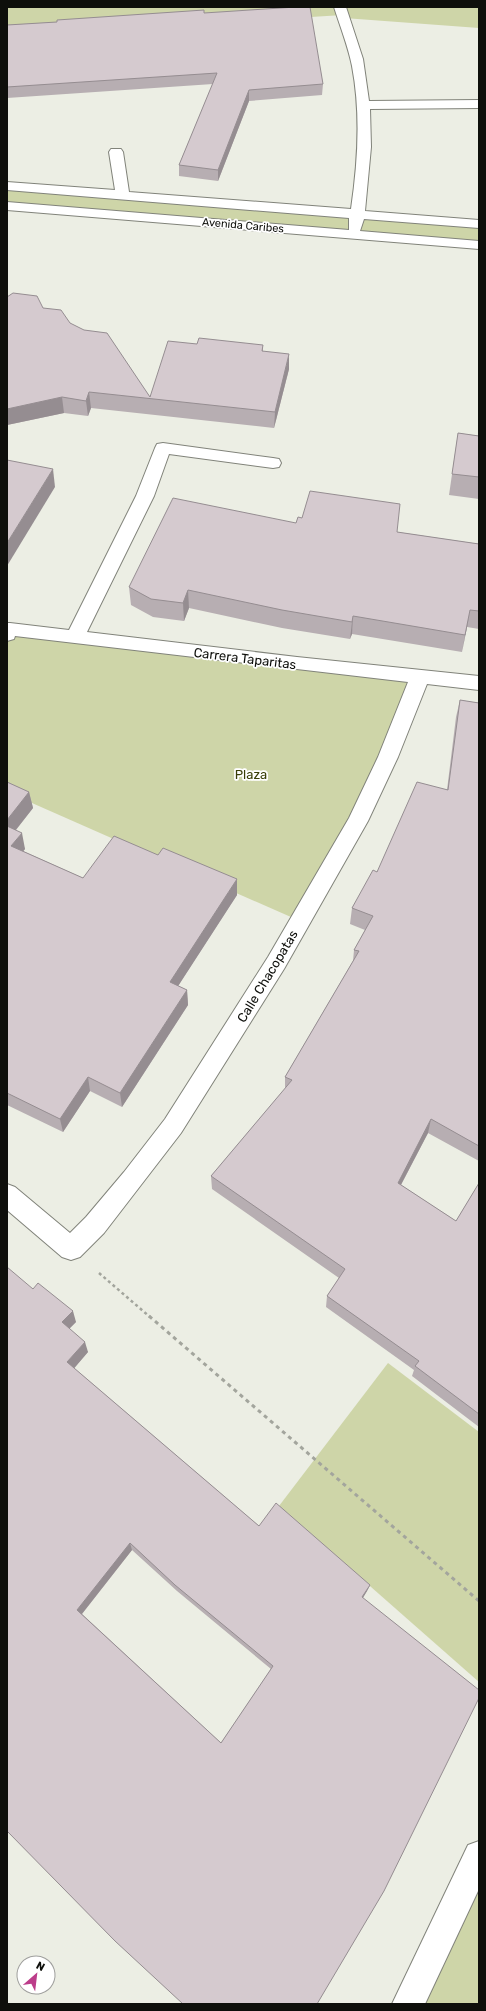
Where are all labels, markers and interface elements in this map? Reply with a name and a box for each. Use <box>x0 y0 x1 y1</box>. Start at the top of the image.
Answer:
street label: Avenida Caribes <box>201 215 285 236</box>
street label: Carrera Taparitas <box>193 645 297 672</box>
park label: Plaza <box>235 767 267 782</box>
street label: Calle Chacopatas <box>234 927 301 1025</box>
north arrow <box>16 1955 56 1995</box>
text: N <box>34 1959 47 1974</box>

